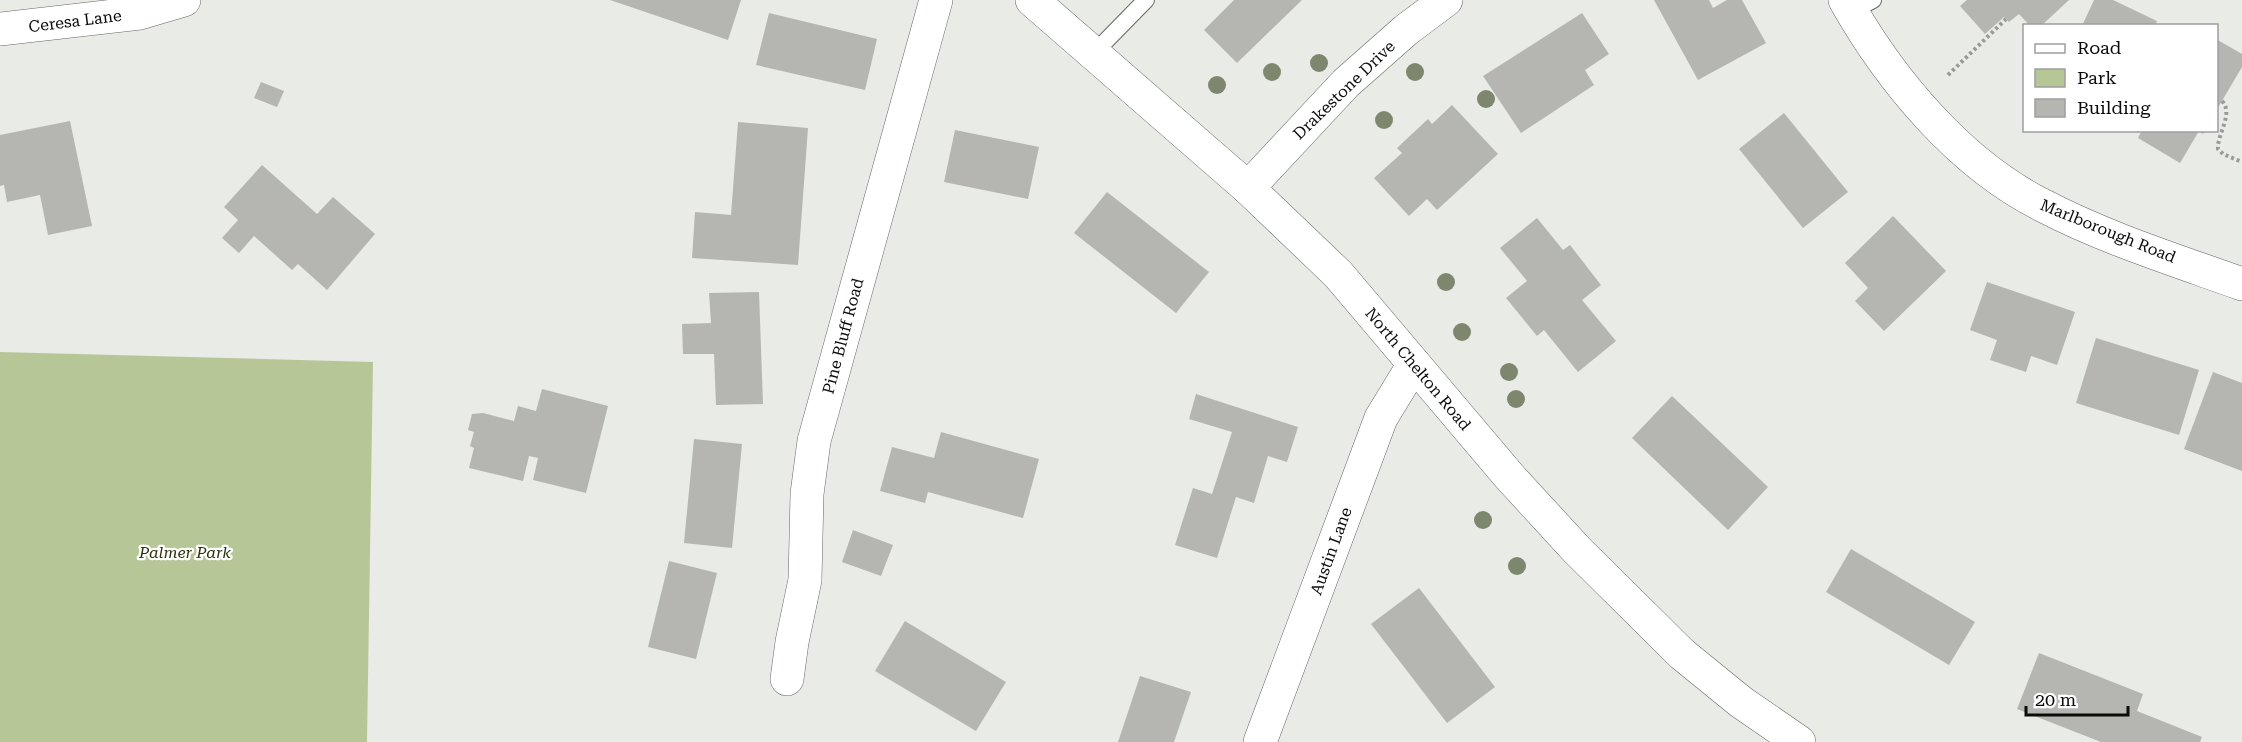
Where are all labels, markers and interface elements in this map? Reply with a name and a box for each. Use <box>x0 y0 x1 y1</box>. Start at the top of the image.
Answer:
street label: Ceresa Lane <box>27 6 123 36</box>
legend <box>2023 24 2218 132</box>
street label: Drakestone Drive <box>1289 36 1399 143</box>
text: Road <box>2077 37 2122 58</box>
text: Park <box>2077 67 2117 88</box>
text: Building <box>2077 97 2151 118</box>
street label: Marlborough Road <box>2037 195 2179 267</box>
street label: Pine Bluff Road <box>818 276 868 396</box>
street label: North Chelton Road <box>1361 304 1475 434</box>
street label: Austin Lane <box>1306 504 1356 597</box>
park label: Palmer Park <box>138 543 231 562</box>
scale bar <box>2026 679 2128 717</box>
text: 20 m <box>2035 689 2076 710</box>

